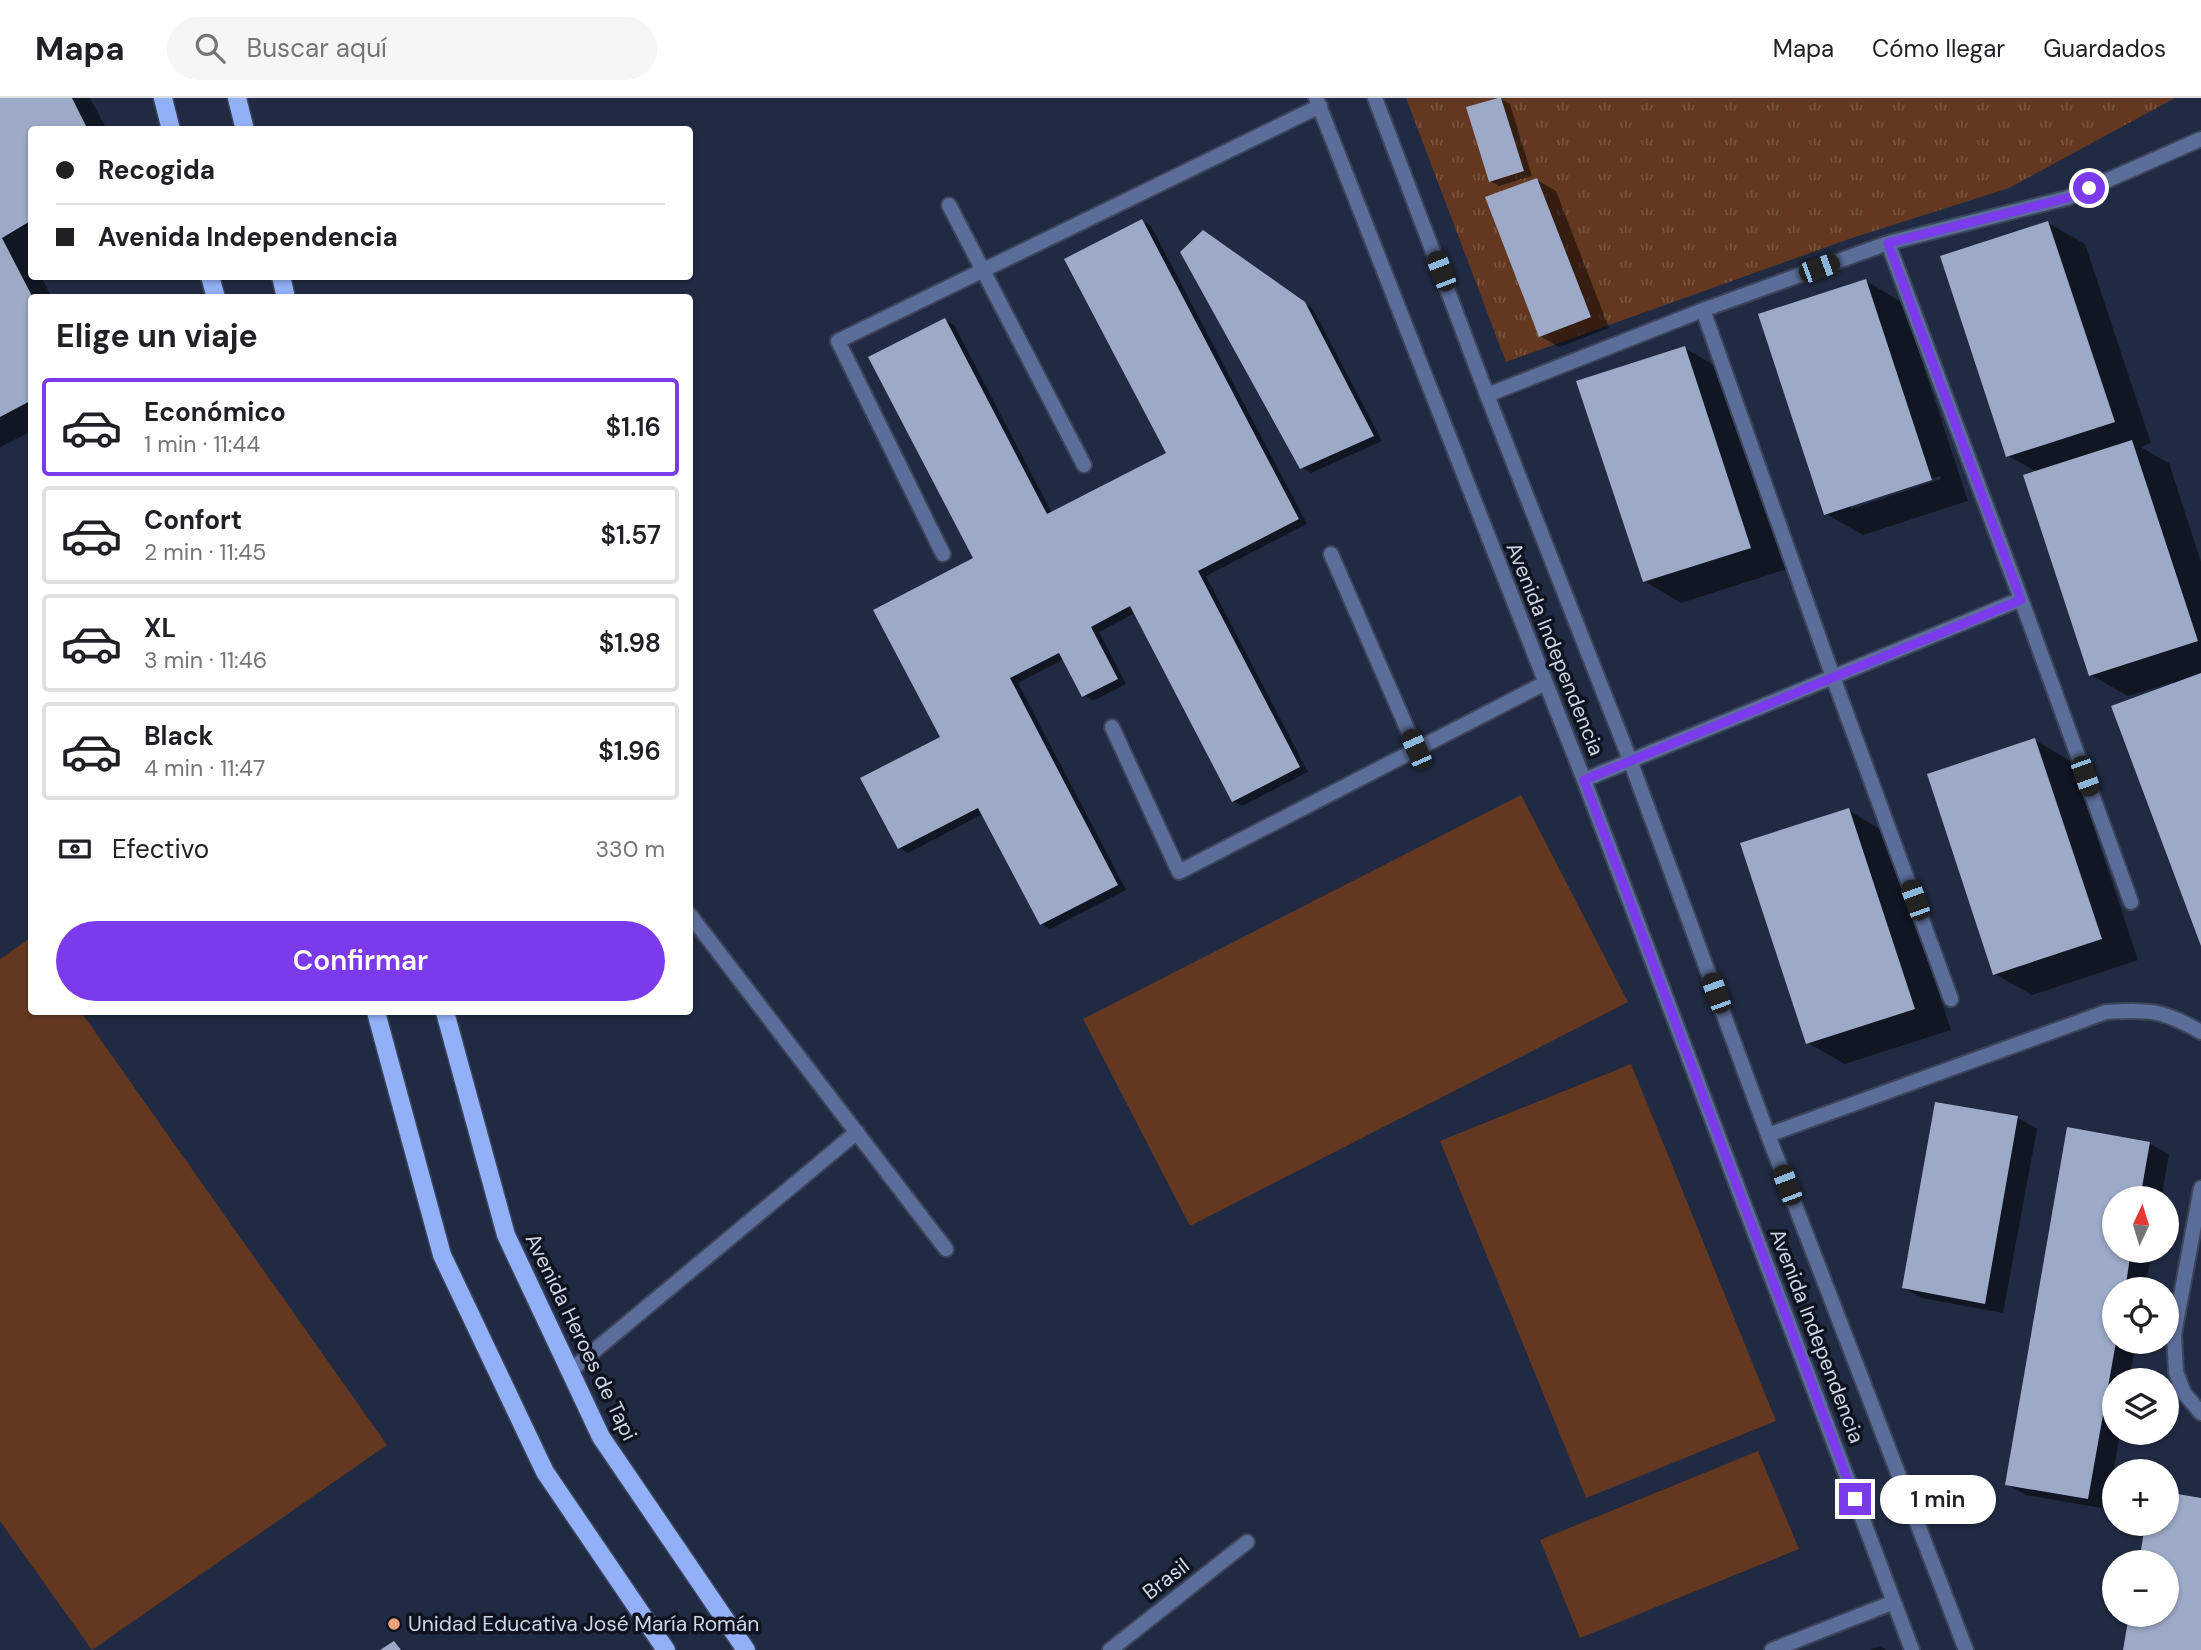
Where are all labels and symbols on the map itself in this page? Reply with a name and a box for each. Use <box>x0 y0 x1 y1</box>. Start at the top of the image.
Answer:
route start <box>2073 172 2105 204</box>
car <box>1424 248 1459 294</box>
car <box>1796 251 1843 285</box>
street label: Avenida Independencia <box>1499 538 1611 760</box>
car <box>1398 726 1435 772</box>
car <box>2068 753 2103 799</box>
car <box>1898 877 1933 923</box>
car <box>1699 970 1734 1016</box>
car <box>1770 1162 1805 1208</box>
north arrow <box>2102 1186 2179 1264</box>
street label: Avenida Independencia <box>1763 1225 1871 1447</box>
street label: Avenida Heroes de Tapi <box>519 1229 643 1445</box>
callout: 1 min <box>1880 1474 1995 1524</box>
route end <box>1839 1483 1871 1515</box>
street label: Brasil <box>1137 1552 1195 1606</box>
place label: Unidad Educativa José María Román <box>408 1610 759 1638</box>
marker: Unidad Educativa José María Román <box>386 1616 402 1632</box>

